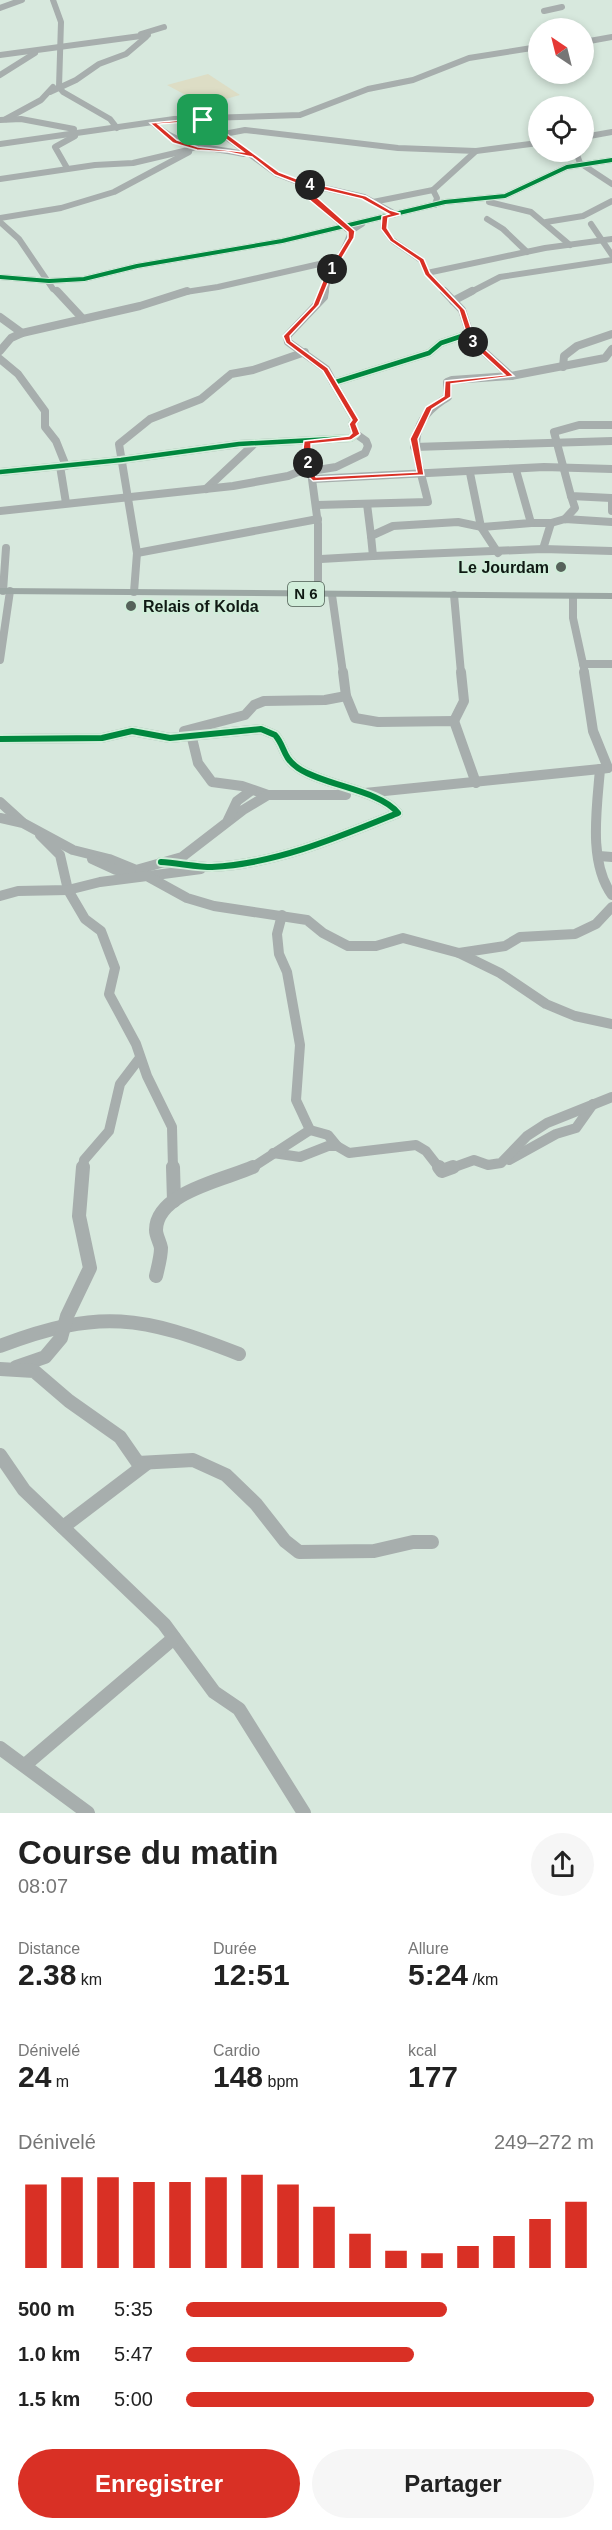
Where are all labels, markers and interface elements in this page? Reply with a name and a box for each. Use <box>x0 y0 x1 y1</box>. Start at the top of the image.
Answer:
north arrow <box>528 18 594 84</box>
map controls <box>528 18 594 162</box>
pin <box>177 94 228 145</box>
button: locate <box>528 96 594 162</box>
icon: arrive <box>186 103 219 136</box>
pin: 4 <box>295 170 325 200</box>
text: 4 <box>306 176 314 193</box>
pin: 1 <box>317 254 347 284</box>
text: 1 <box>328 260 336 277</box>
pin: 3 <box>458 327 488 357</box>
text: 3 <box>469 333 477 350</box>
pin: 2 <box>293 448 323 478</box>
text: 2 <box>304 454 312 471</box>
place label: Le Jourdam <box>458 559 549 576</box>
marker: Le Jourdam <box>554 560 568 574</box>
road number: N 6 <box>288 582 324 606</box>
place label: Relais of Kolda <box>143 598 259 615</box>
marker: Relais of Kolda <box>124 599 138 613</box>
button: share <box>531 1833 594 1896</box>
text: Course du matin <box>18 1834 278 1871</box>
text: 08:07 <box>18 1875 68 1897</box>
text: Distance <box>18 1940 80 1957</box>
text: Durée <box>213 1940 257 1957</box>
text: Allure <box>408 1940 449 1957</box>
text: 2.38 <box>18 1958 76 1991</box>
text: 12:51 <box>213 1958 290 1991</box>
text: 5:24 <box>408 1958 468 1991</box>
text: km <box>76 1971 102 1988</box>
text: /km <box>468 1971 498 1988</box>
text: Dénivelé <box>18 2042 80 2059</box>
text: Cardio <box>213 2042 260 2059</box>
text: kcal <box>408 2042 436 2059</box>
text: 24 <box>18 2060 51 2093</box>
text: 148 <box>213 2060 263 2093</box>
text: 177 <box>408 2060 458 2093</box>
text: m <box>51 2073 69 2090</box>
text: bpm <box>263 2073 299 2090</box>
text: Dénivelé <box>18 2131 96 2153</box>
text: 249–272 m <box>494 2131 594 2153</box>
text: 500 m <box>18 2298 75 2320</box>
text: 5:35 <box>114 2298 153 2320</box>
text: 1.0 km <box>18 2343 80 2365</box>
text: 5:47 <box>114 2343 153 2365</box>
text: 1.5 km <box>18 2388 80 2410</box>
text: 5:00 <box>114 2388 153 2410</box>
button: Enregistrer <box>18 2449 300 2518</box>
button: Partager <box>312 2449 594 2518</box>

